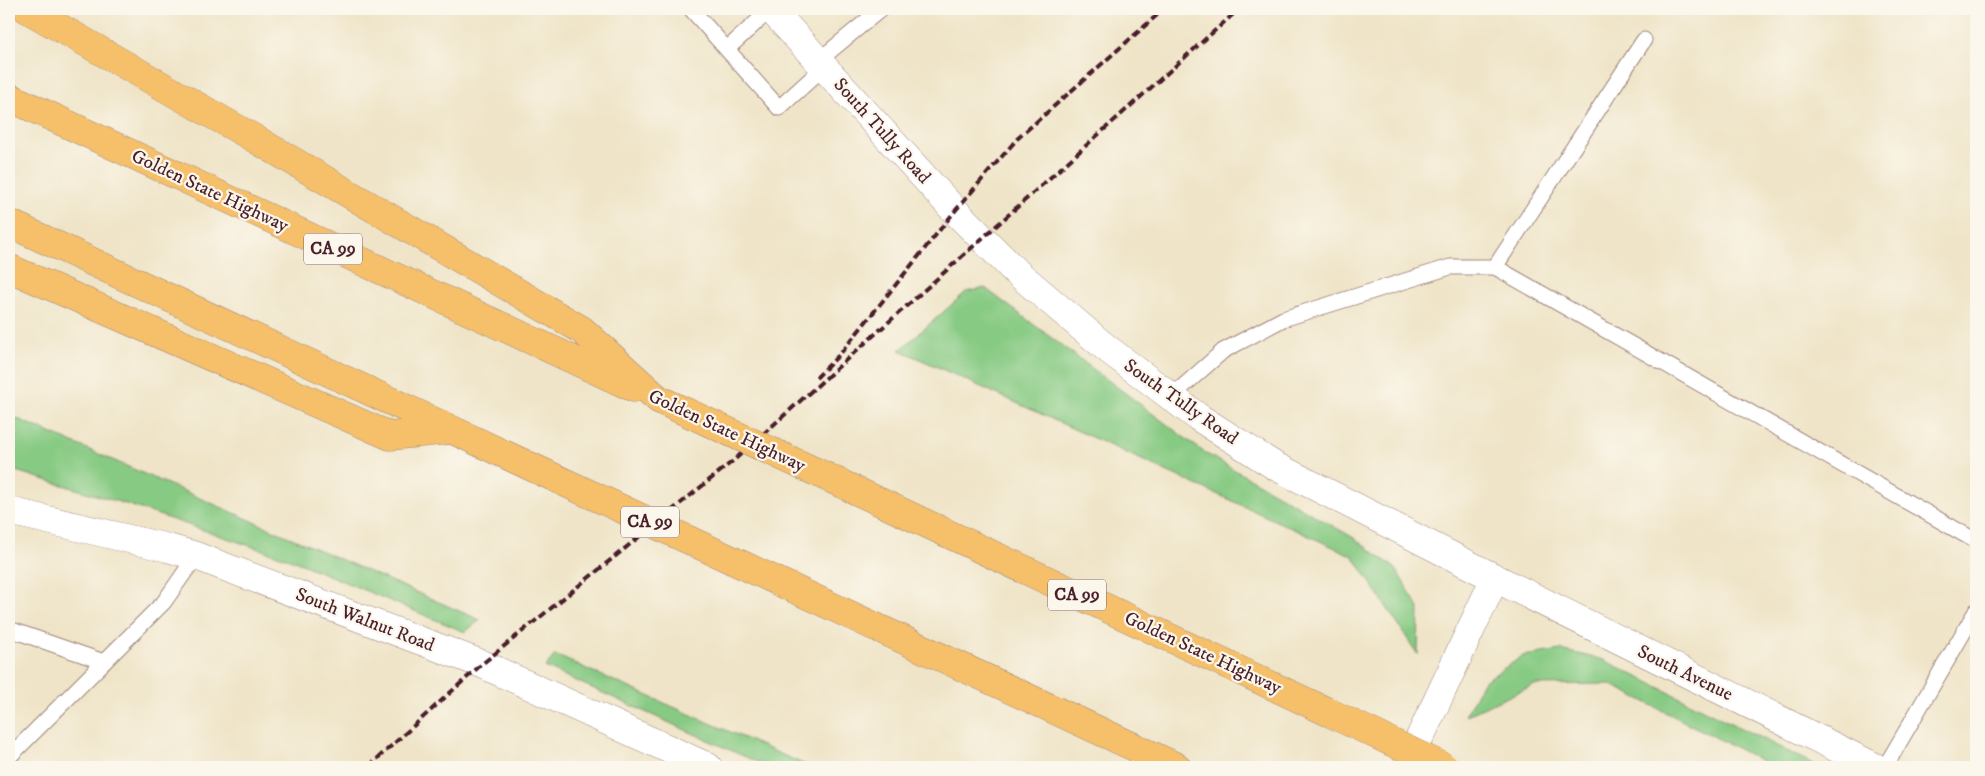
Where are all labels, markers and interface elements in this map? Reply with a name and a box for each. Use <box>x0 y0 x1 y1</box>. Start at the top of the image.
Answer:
street label: South Tully Road <box>829 73 936 189</box>
street label: Golden State Highway <box>128 145 293 238</box>
road number: CA 99 <box>304 233 362 264</box>
street label: South Tully Road <box>1119 354 1243 450</box>
street label: Golden State Highway <box>645 385 810 478</box>
road number: CA 99 <box>621 507 679 538</box>
road number: CA 99 <box>1048 580 1106 610</box>
street label: South Walnut Road <box>292 583 438 657</box>
street label: Golden State Highway <box>1121 607 1286 700</box>
street label: South Avenue <box>1634 640 1737 706</box>

